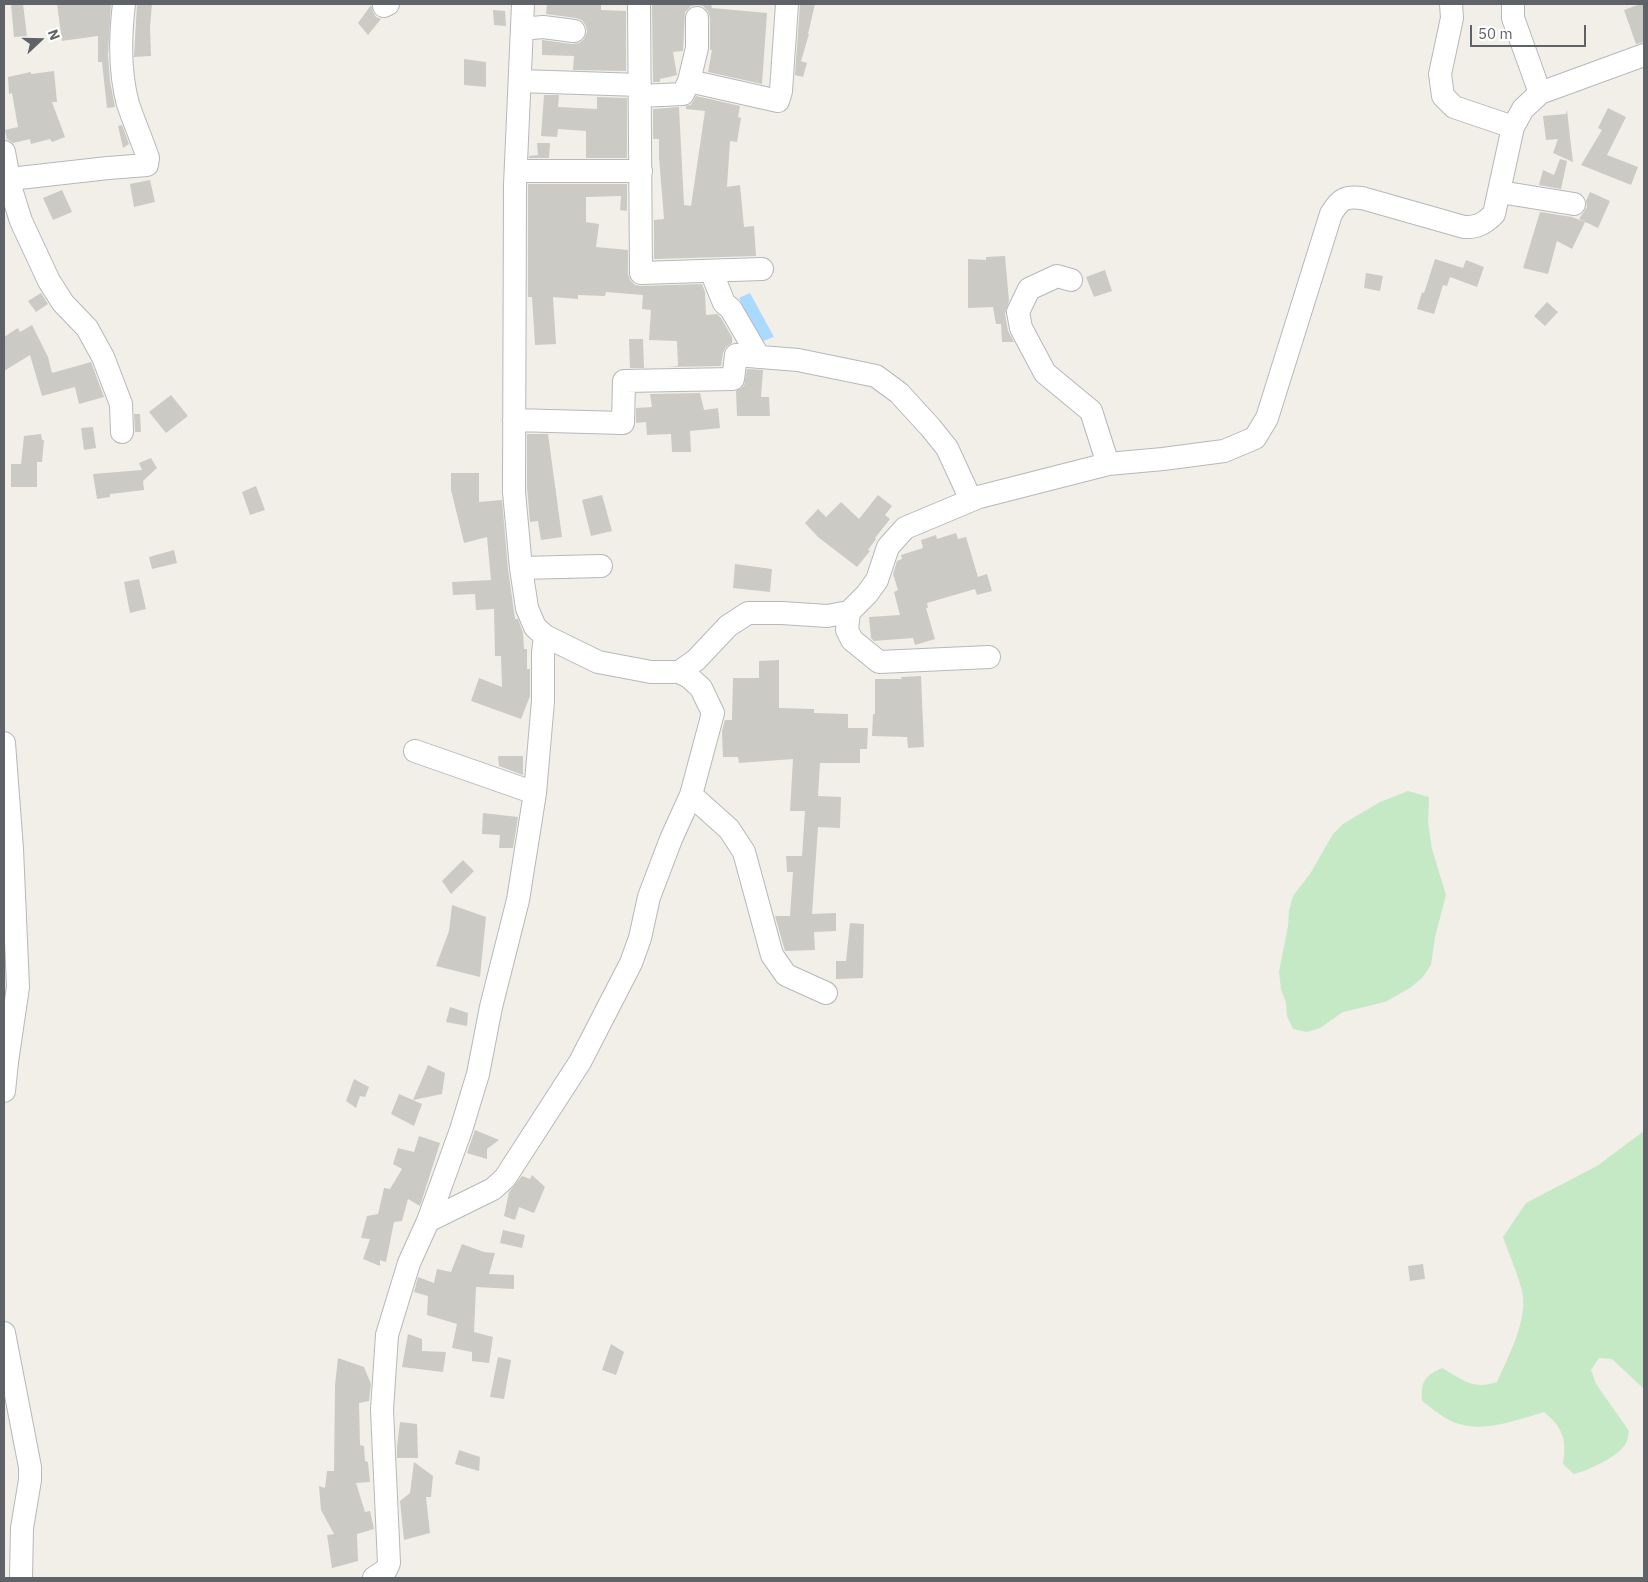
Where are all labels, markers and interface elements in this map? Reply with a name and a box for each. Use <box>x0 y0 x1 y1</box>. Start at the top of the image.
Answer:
north arrow <box>15 15 65 65</box>
scale bar <box>1473 15 1589 47</box>
text: 50 m <box>1478 24 1513 43</box>
text: N <box>44 27 64 43</box>

